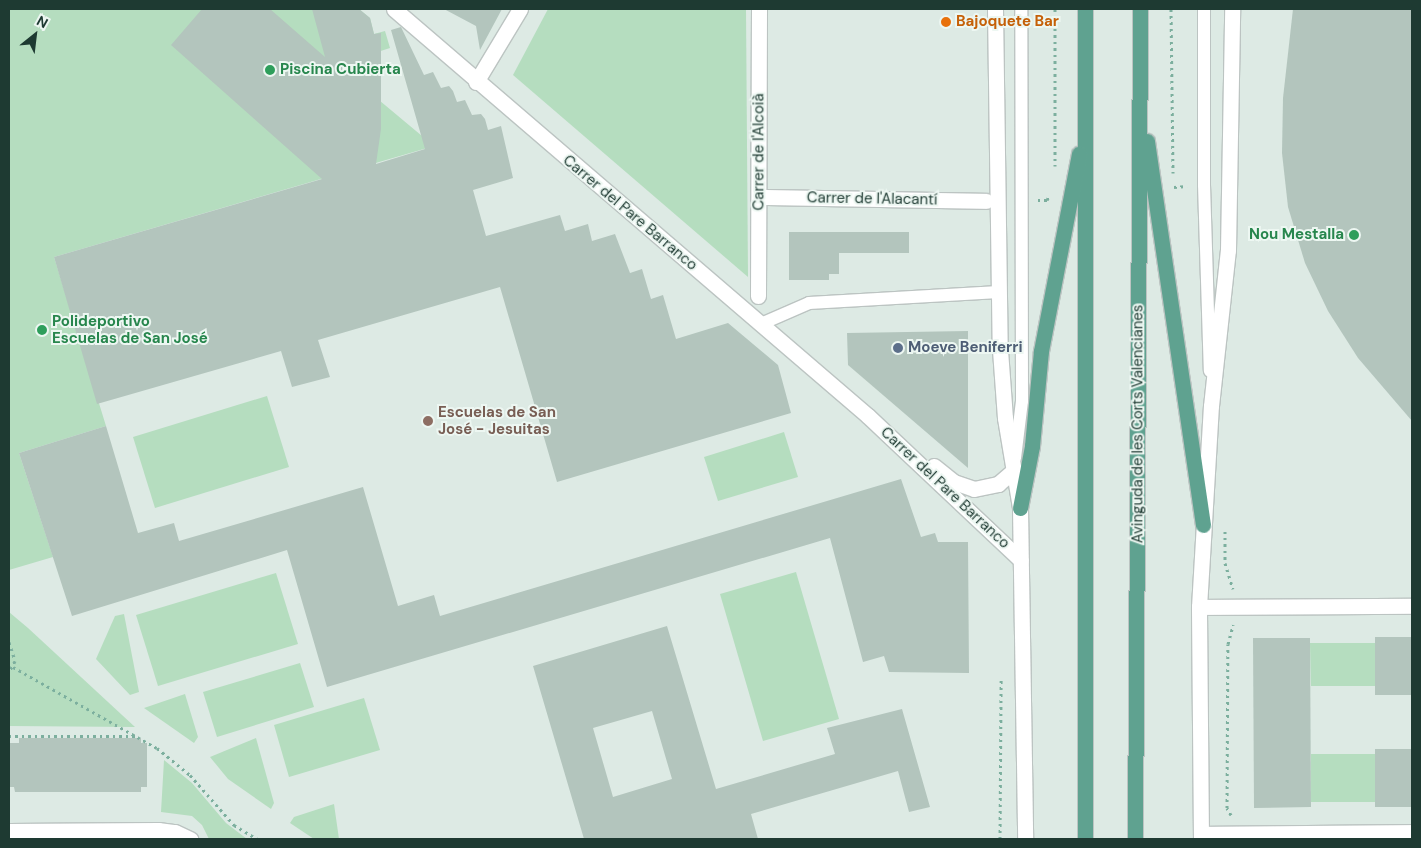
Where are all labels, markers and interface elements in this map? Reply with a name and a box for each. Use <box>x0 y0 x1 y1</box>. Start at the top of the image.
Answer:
north arrow <box>10 10 60 60</box>
text: N <box>33 12 51 32</box>
place label: Bajoquete Bar <box>956 13 1059 31</box>
marker: Bajoquete Bar <box>940 16 952 28</box>
place label: Piscina Cubierta <box>280 61 401 79</box>
marker: Piscina Cubierta <box>264 64 276 76</box>
street label: Carrer de l'Alcoià <box>750 93 768 211</box>
street label: Carrer del Pare Barranco <box>559 152 701 274</box>
street label: Carrer de l'Alacantí <box>807 189 937 209</box>
place label: Nou Mestalla <box>1249 226 1344 244</box>
marker: Nou Mestalla <box>1348 229 1360 241</box>
street label: Avinguda de les Corts Valencianes <box>1129 305 1147 543</box>
place label: Polideportivo Escuelas de San José <box>52 312 208 347</box>
marker: Polideportivo Escuelas de San José <box>36 324 48 336</box>
place label: Moeve Beniferri <box>908 339 1022 357</box>
marker: Moeve Beniferri <box>892 342 904 354</box>
place label: Escuelas de San José - Jesuitas <box>438 403 556 438</box>
marker: Escuelas de San José - Jesuitas <box>422 415 434 427</box>
street label: Carrer del Pare Barranco <box>877 423 1013 553</box>

